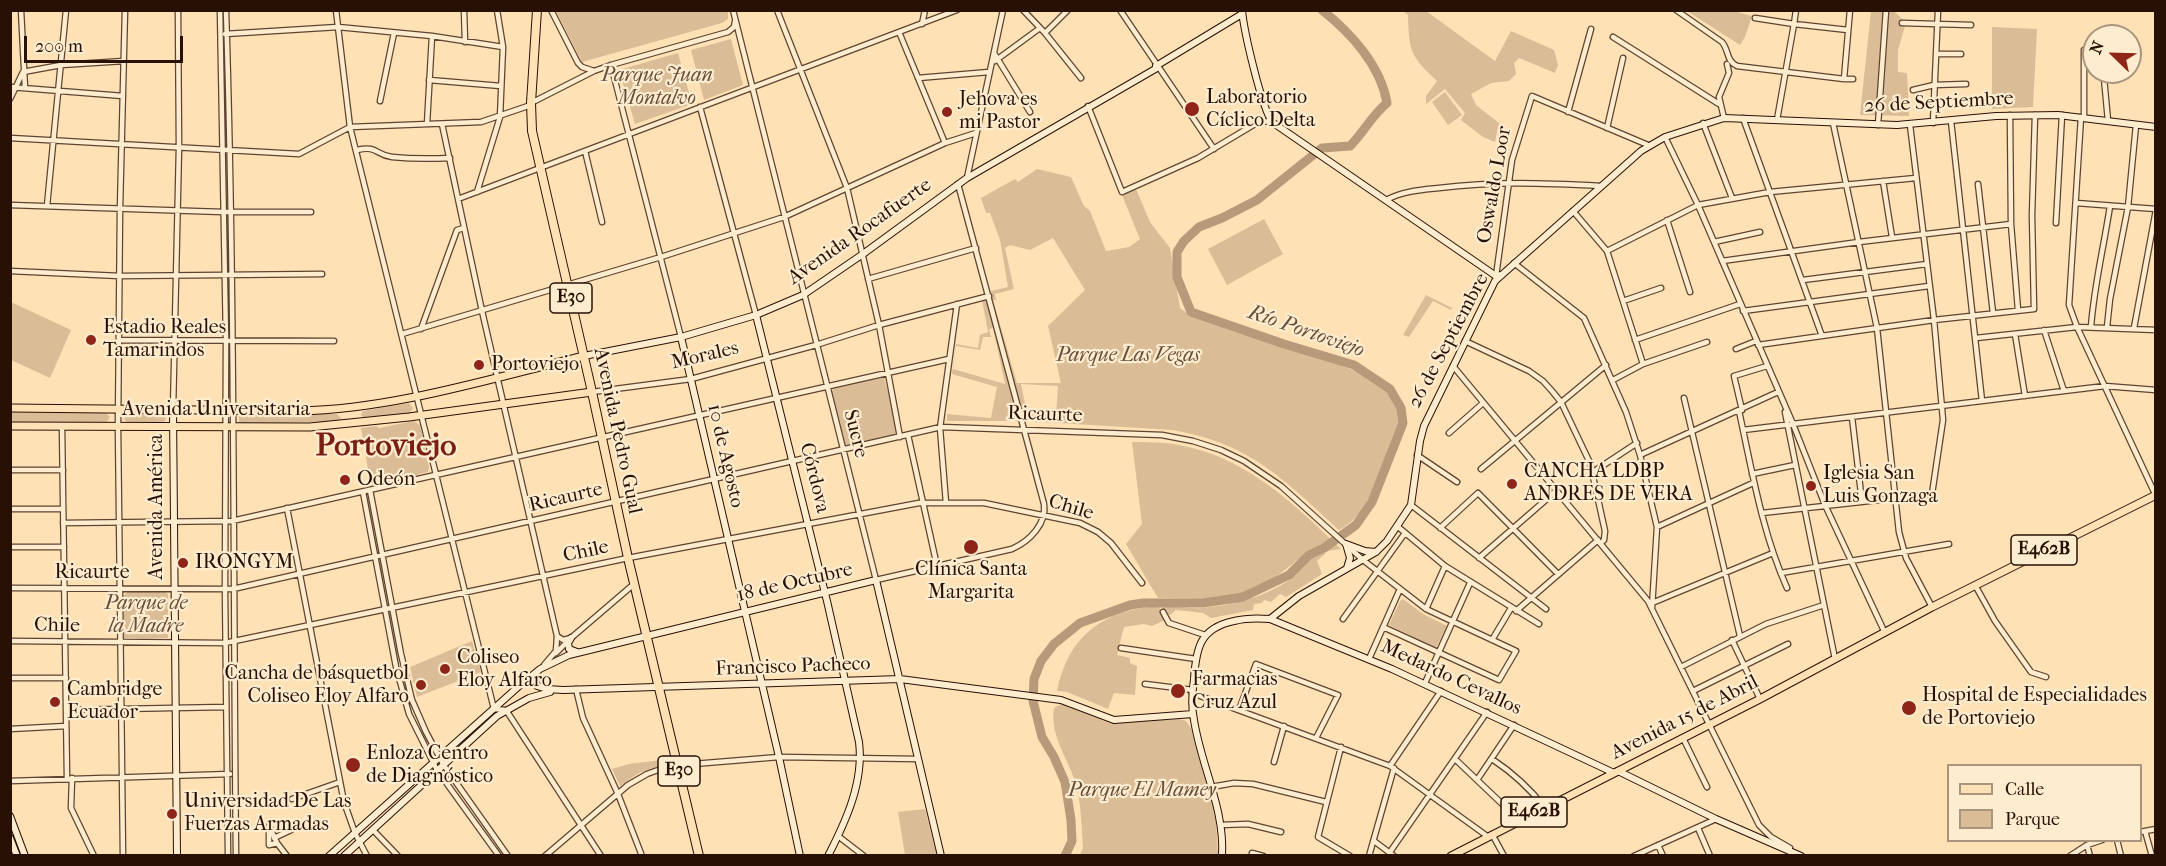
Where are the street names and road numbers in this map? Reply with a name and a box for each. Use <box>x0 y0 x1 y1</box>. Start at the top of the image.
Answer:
street label: 26 de Septiembre <box>1864 87 2014 119</box>
street label: Oswaldo Loor <box>1473 125 1517 245</box>
street label: Avenida Rocafuerte <box>784 173 936 291</box>
street label: 26 de Septiembre <box>1403 269 1495 413</box>
road number: E30 <box>550 283 592 313</box>
street label: Morales <box>669 337 741 375</box>
street label: Avenida Pedro Gual <box>588 346 646 516</box>
street label: Avenida Universitaria <box>122 398 310 422</box>
street label: 10 de Agosto <box>701 402 749 510</box>
street label: Ricaurte <box>1007 402 1083 428</box>
street label: Sucre <box>837 408 873 460</box>
street label: Avenida América <box>145 434 169 580</box>
street label: Córdova <box>794 440 834 516</box>
street label: Ricaurte <box>527 478 605 518</box>
street label: Chile <box>1046 490 1096 526</box>
street label: Chile <box>561 535 611 569</box>
road number: E462B <box>2011 535 2077 565</box>
street label: 18 de Octubre <box>735 558 855 608</box>
street label: Ricaurte <box>54 561 130 585</box>
street label: Chile <box>34 614 80 638</box>
street label: Medardo Cevallos <box>1377 635 1525 721</box>
street label: Francisco Pacheco <box>715 652 871 682</box>
street label: Avenida 15 de Abril <box>1607 670 1763 766</box>
road number: E30 <box>658 756 700 786</box>
road number: E462B <box>1501 797 1567 827</box>

